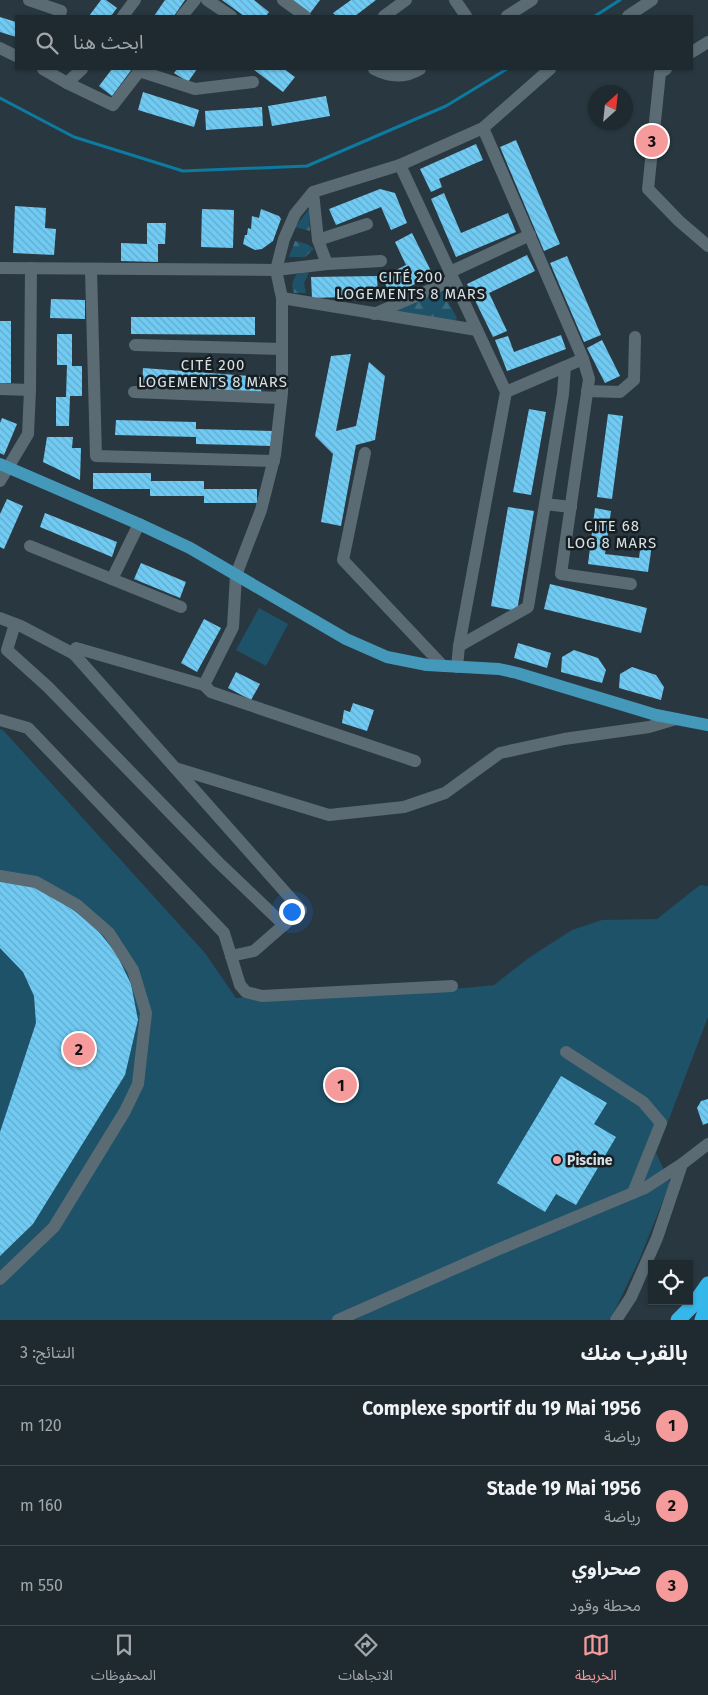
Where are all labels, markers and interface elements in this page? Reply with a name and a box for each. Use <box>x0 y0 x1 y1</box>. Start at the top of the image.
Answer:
search box <box>15 15 693 70</box>
icon: search <box>33 29 61 57</box>
text: ابحث هنا <box>73 31 144 54</box>
north arrow <box>588 85 633 130</box>
pin: 3 <box>636 122 668 160</box>
district label: CITÉ 200 LOGEMENTS 8 MARS <box>336 268 486 303</box>
district label: CITÉ 200 LOGEMENTS 8 MARS <box>138 356 288 391</box>
district label: CITE 68 LOG 8 MARS <box>567 517 657 552</box>
your location <box>279 899 305 925</box>
pin: 2 <box>63 1030 95 1068</box>
pin: 1 <box>325 1066 357 1104</box>
place label: Piscine <box>567 1152 613 1169</box>
marker: Piscine <box>551 1154 563 1166</box>
map controls <box>648 1260 693 1305</box>
button: locate <box>648 1260 693 1305</box>
text: بالقرب منك <box>581 1340 688 1366</box>
text: النتائج: 3 <box>20 1343 75 1362</box>
text: Complexe sportif du 19 Mai 1956 <box>362 1397 641 1420</box>
text: 120 m <box>20 1416 62 1435</box>
text: 1 <box>668 1416 676 1435</box>
text: رياضة <box>604 1427 641 1446</box>
text: Stade 19 Mai 1956 <box>487 1477 641 1500</box>
text: 160 m <box>20 1496 62 1515</box>
text: 2 <box>668 1496 676 1515</box>
text: رياضة <box>604 1507 641 1526</box>
text: صحراوي <box>572 1557 641 1580</box>
text: 550 m <box>20 1576 63 1595</box>
text: 3 <box>668 1576 676 1595</box>
text: محطة وقود <box>570 1596 641 1615</box>
tab: المحفوظات <box>91 1631 156 1690</box>
tab: الاتجاهات <box>338 1631 393 1690</box>
tab: الخريطة <box>575 1631 617 1690</box>

